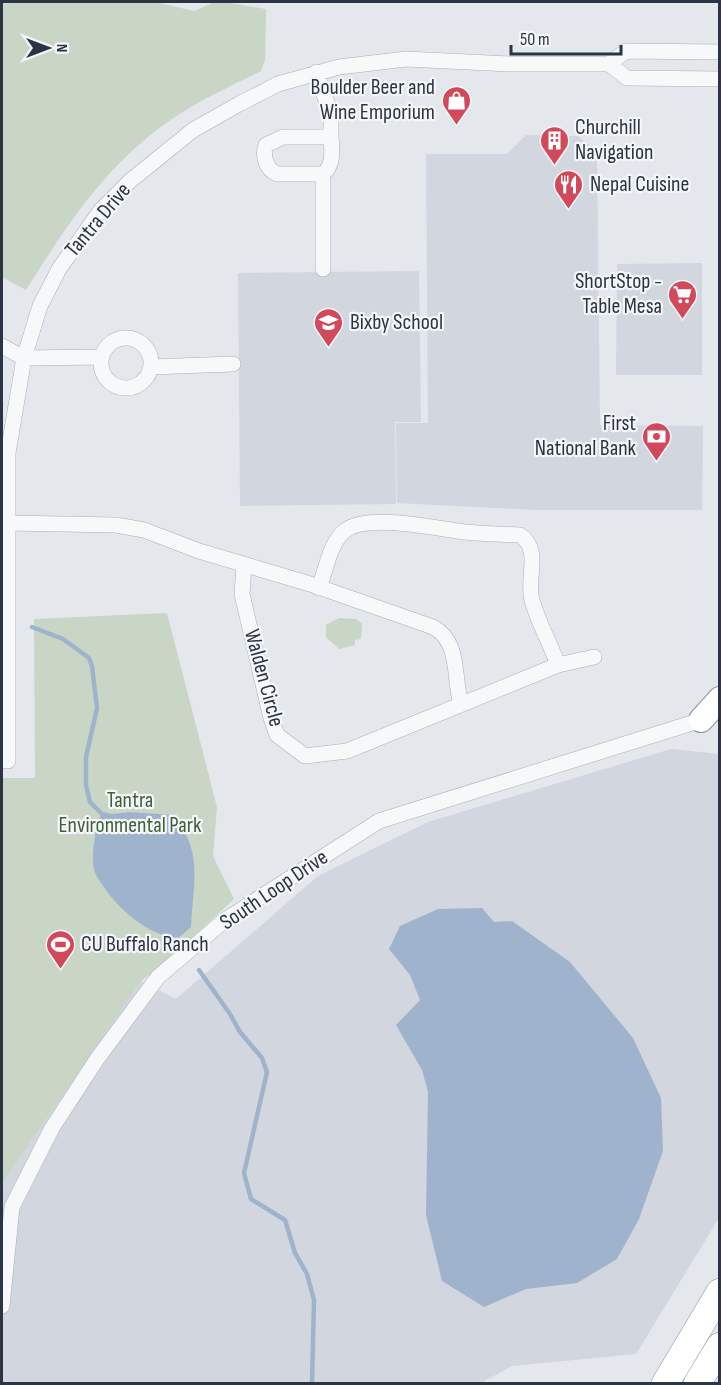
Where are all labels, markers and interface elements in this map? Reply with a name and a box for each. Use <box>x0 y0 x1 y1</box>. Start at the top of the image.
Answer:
north arrow <box>18 18 78 78</box>
scale bar <box>511 18 620 56</box>
text: 50 m <box>520 29 550 50</box>
text: N <box>52 44 71 52</box>
place label: Boulder Beer and Wine Emporium <box>311 74 435 126</box>
shop icon: Boulder Beer and Wine Emporium <box>440 84 472 126</box>
place label: Churchill Navigation <box>575 114 653 166</box>
building icon: Churchill Navigation <box>538 124 570 166</box>
restaurant icon: Nepal Cuisine <box>553 168 585 210</box>
place label: Nepal Cuisine <box>590 171 689 198</box>
street label: Tantra Drive <box>59 177 137 263</box>
place label: ShortStop - Table Mesa <box>575 268 662 320</box>
supermarket icon: ShortStop - Table Mesa <box>667 278 699 320</box>
school or university icon: Bixby School <box>313 306 345 348</box>
place label: Bixby School <box>350 309 443 336</box>
place label: First National Bank <box>535 410 637 462</box>
bank icon: First National Bank <box>641 420 673 462</box>
street label: Walden Circle <box>238 626 290 730</box>
park label: Tantra Environmental Park <box>59 787 202 839</box>
street label: South Loop Drive <box>215 844 333 936</box>
sports icon: CU Buffalo Ranch <box>44 928 76 970</box>
place label: CU Buffalo Ranch <box>81 931 209 958</box>

